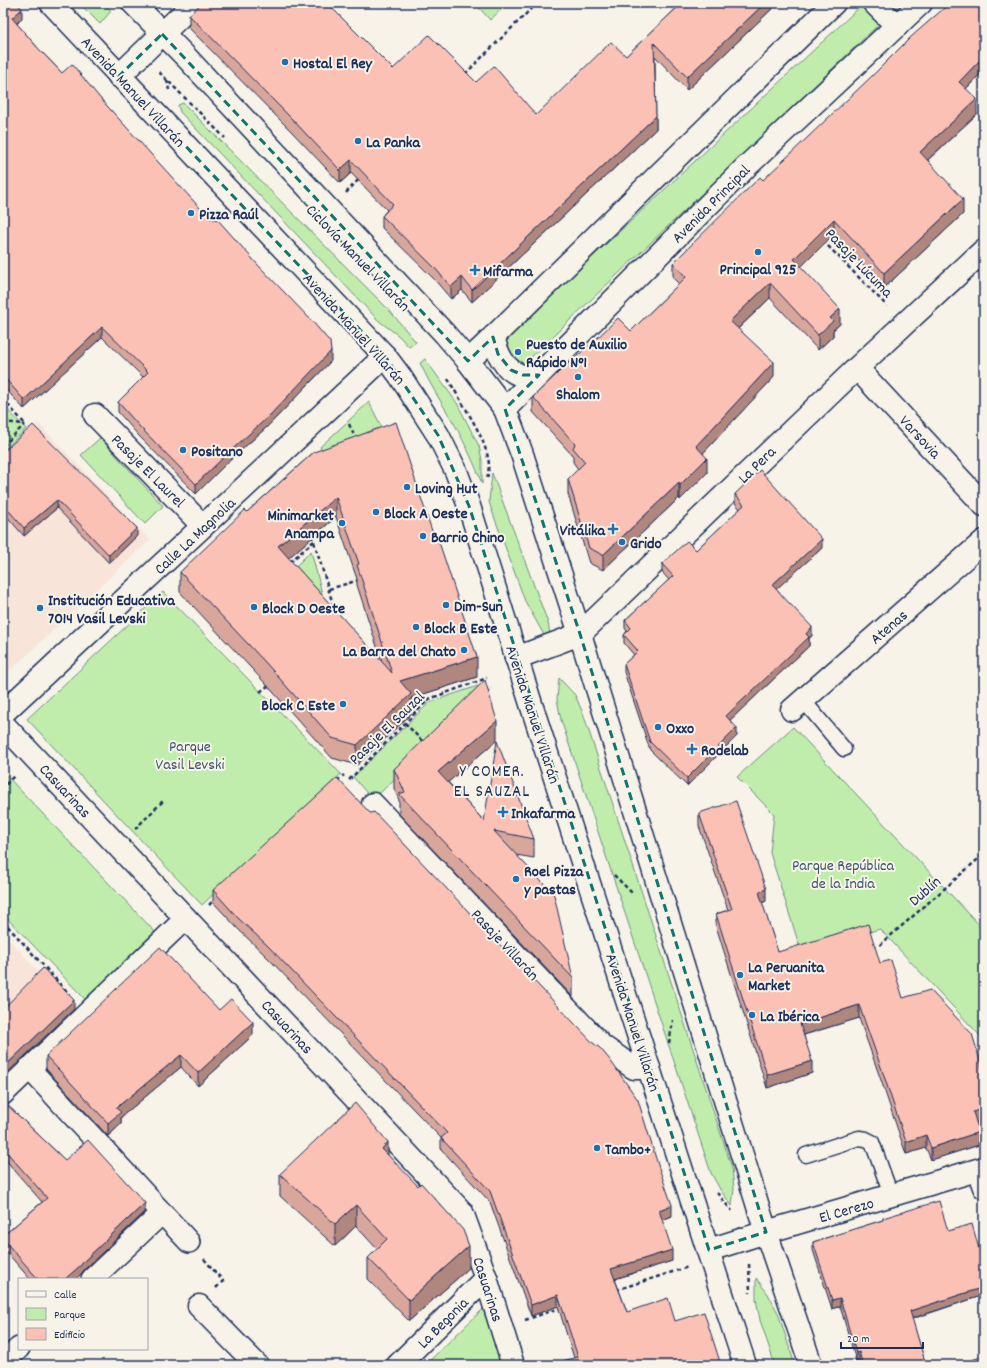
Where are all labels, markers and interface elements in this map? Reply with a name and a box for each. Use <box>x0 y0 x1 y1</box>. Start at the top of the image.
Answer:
street label: Avenida Manuel Villarán <box>75 32 190 153</box>
place label: Hostal El Rey <box>293 53 373 76</box>
marker: Hostal El Rey <box>280 57 290 67</box>
place label: La Panka <box>366 132 421 155</box>
marker: La Panka <box>353 136 363 146</box>
street label: Avenida Principal <box>667 160 756 249</box>
street label: Ciclovía Manuel Villarán <box>300 200 415 318</box>
place label: Pizza Raúl <box>199 204 259 227</box>
marker: Pizza Raúl <box>186 208 196 218</box>
street label: Pasaje Lúcuma <box>819 224 898 304</box>
marker: Principal 925 <box>753 247 763 257</box>
place label: Principal 925 <box>720 259 796 282</box>
place label: Mifarma <box>483 261 534 284</box>
marker: Mifarma <box>470 265 480 275</box>
street label: Avenida Manuel Villarán <box>296 268 410 391</box>
place label: Puesto de Auxilio Rápido N°1 <box>526 334 627 375</box>
marker: Puesto de Auxilio Rápido N°1 <box>513 347 523 357</box>
marker: Shalom <box>573 372 583 382</box>
place label: Shalom <box>556 384 600 407</box>
street label: Varsovia <box>893 411 946 465</box>
street label: Pasaje El Laurel <box>105 430 190 514</box>
place label: Positano <box>191 441 243 464</box>
street label: La Pera <box>733 441 782 490</box>
marker: Positano <box>178 445 188 455</box>
place label: Loving Hut <box>415 478 477 501</box>
marker: Loving Hut <box>402 482 412 492</box>
street label: Calle La Magnolia <box>150 493 242 581</box>
place label: Block A Oeste <box>384 503 467 526</box>
place label: Minimarket Anampa <box>267 505 335 546</box>
marker: Block A Oeste <box>371 507 381 517</box>
marker: Minimarket Anampa <box>337 518 347 528</box>
place label: Vitálika <box>560 520 606 543</box>
marker: Vitálika <box>608 524 618 534</box>
place label: Barrio Chino <box>431 527 504 550</box>
marker: Barrio Chino <box>418 531 428 541</box>
place label: Grido <box>630 533 662 556</box>
marker: Grido <box>617 537 627 547</box>
place label: Institución Educativa 7014 Vasil Levski <box>48 590 176 631</box>
place label: Dim-Sun <box>454 596 503 619</box>
place label: Block D Oeste <box>262 598 345 621</box>
marker: Dim-Sun <box>441 600 451 610</box>
marker: Block D Oeste <box>249 602 259 612</box>
marker: Institución Educativa 7014 Vasil Levski <box>35 603 45 613</box>
street label: Atenas <box>866 605 914 651</box>
place label: Block B Este <box>424 618 497 641</box>
marker: Block B Este <box>411 622 421 632</box>
place label: La Barra del Chato <box>342 641 456 664</box>
street label: Avenida Manuel Villarán <box>498 643 565 787</box>
marker: La Barra del Chato <box>459 645 469 655</box>
street label: Pasaje El Sauzal <box>345 687 431 771</box>
place label: Block C Este <box>261 695 335 718</box>
marker: Block C Este <box>338 699 348 709</box>
place label: Oxxo <box>666 718 694 741</box>
marker: Oxxo <box>653 722 663 732</box>
park label: Parque Vasil Levski <box>156 736 224 777</box>
place label: Rodelab <box>701 740 749 763</box>
marker: Rodelab <box>686 743 698 755</box>
street label: Casuarinas <box>33 759 96 824</box>
district label: Y COMER. EL SAUZAL <box>454 761 530 805</box>
place label: Inkafarma <box>511 803 576 826</box>
marker: Inkafarma <box>498 807 508 817</box>
park label: Parque República de la India <box>792 855 895 896</box>
place label: Roel Pizza y pastas <box>524 861 585 902</box>
street label: Dublín <box>904 871 947 912</box>
marker: Roel Pizza y pastas <box>511 874 521 884</box>
street label: Pasaje Villarán <box>465 905 544 987</box>
street label: Avenida Manuel Villarán <box>598 951 665 1095</box>
place label: La Peruanita Market <box>748 957 826 998</box>
marker: La Peruanita Market <box>735 970 745 980</box>
street label: Casuarinas <box>255 995 318 1060</box>
place label: La Ibérica <box>760 1006 821 1029</box>
marker: La Ibérica <box>747 1010 757 1020</box>
place label: Tambo+ <box>605 1139 651 1162</box>
marker: Tambo+ <box>592 1143 602 1153</box>
street label: El Cerezo <box>817 1193 877 1230</box>
street label: Casuarinas <box>465 1254 508 1325</box>
legend <box>18 1278 148 1350</box>
text: Calle <box>54 1287 77 1304</box>
street label: La Begonia <box>413 1293 475 1355</box>
text: Parque <box>54 1307 85 1324</box>
scale bar <box>841 1324 923 1350</box>
text: Edificio <box>54 1327 85 1344</box>
text: 20 m <box>847 1331 870 1348</box>

